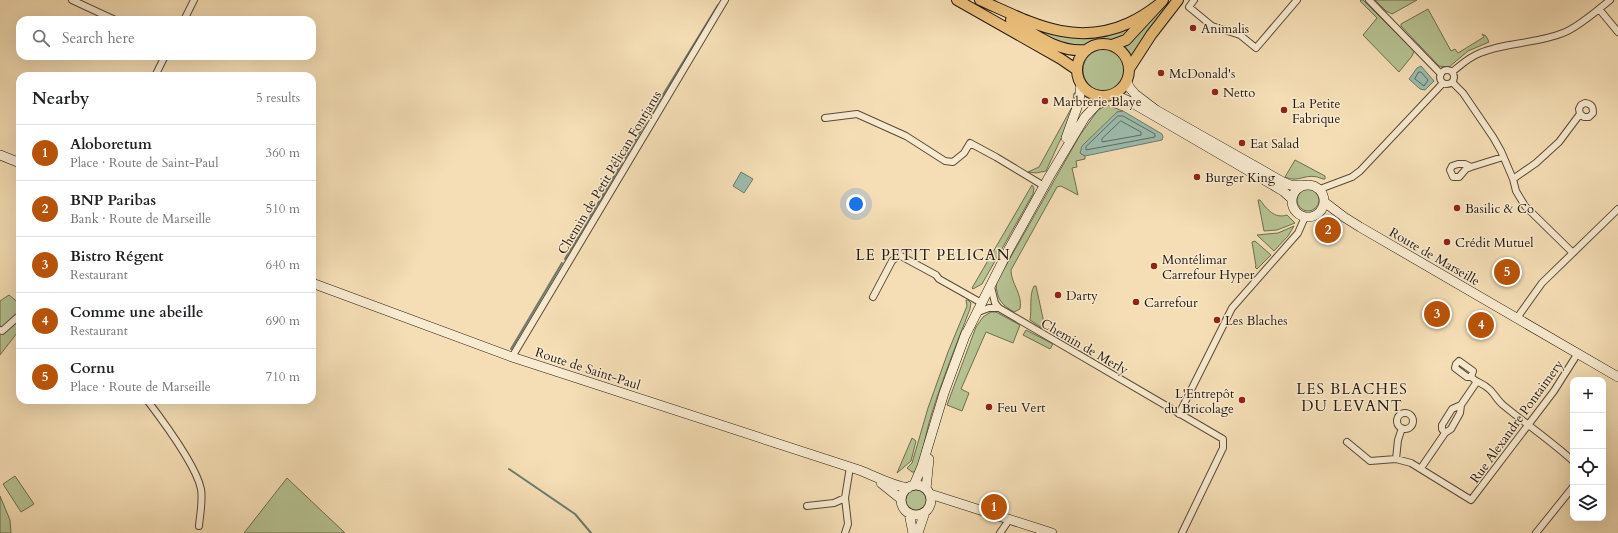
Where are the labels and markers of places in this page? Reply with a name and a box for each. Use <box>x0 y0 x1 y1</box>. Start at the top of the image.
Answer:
place label: Animalis <box>1201 20 1249 38</box>
marker: Animalis <box>1188 23 1198 33</box>
place label: McDonald's <box>1169 65 1235 83</box>
marker: McDonald's <box>1156 68 1166 78</box>
place label: Netto <box>1223 84 1255 102</box>
marker: Netto <box>1210 87 1220 97</box>
place label: Marbrerie Blaye <box>1053 93 1142 111</box>
place label: La Petite Fabrique <box>1292 95 1340 128</box>
marker: Marbrerie Blaye <box>1040 96 1050 106</box>
marker: La Petite Fabrique <box>1279 105 1289 115</box>
place label: Eat Salad <box>1250 135 1299 153</box>
marker: Eat Salad <box>1237 138 1247 148</box>
place label: Burger King <box>1205 169 1276 187</box>
marker: Burger King <box>1192 172 1202 182</box>
place label: Basilic & Co <box>1465 200 1534 218</box>
marker: Basilic & Co <box>1452 203 1462 213</box>
pin: 2 <box>1315 215 1341 245</box>
place label: Crédit Mutuel <box>1455 234 1534 252</box>
marker: Crédit Mutuel <box>1442 237 1452 247</box>
place label: Montélimar Carrefour Hyper <box>1162 251 1255 284</box>
pin: 5 <box>1494 257 1520 287</box>
marker: Montélimar Carrefour Hyper <box>1149 261 1159 271</box>
place label: Darty <box>1066 287 1098 305</box>
marker: Darty <box>1053 290 1063 300</box>
place label: Carrefour <box>1144 294 1198 312</box>
marker: Carrefour <box>1131 297 1141 307</box>
pin: 3 <box>1424 299 1450 329</box>
pin: 4 <box>1468 310 1494 340</box>
place label: Les Blaches <box>1225 312 1288 330</box>
marker: Les Blaches <box>1212 315 1222 325</box>
place label: L'Entrepôt du Bricolage <box>1164 385 1234 418</box>
marker: L'Entrepôt du Bricolage <box>1237 395 1247 405</box>
place label: Feu Vert <box>997 399 1045 417</box>
marker: Feu Vert <box>984 402 994 412</box>
pin: 1 <box>981 492 1007 522</box>

